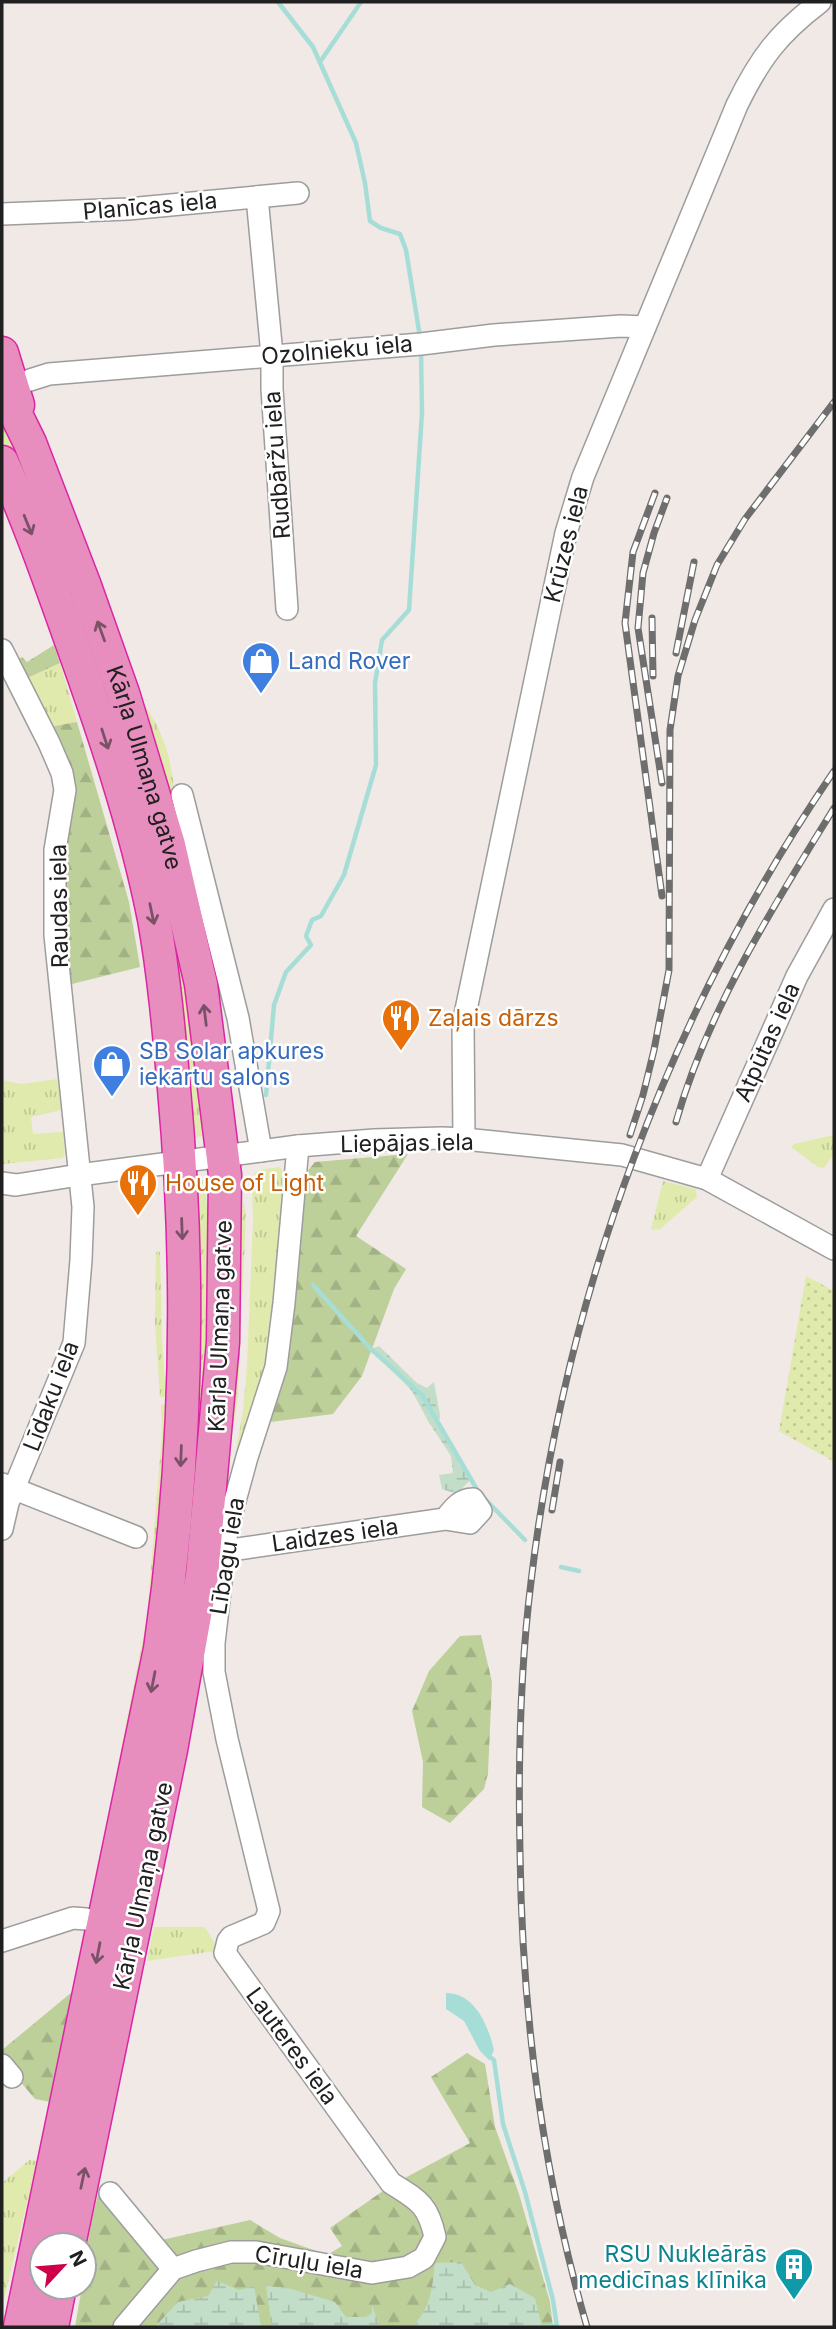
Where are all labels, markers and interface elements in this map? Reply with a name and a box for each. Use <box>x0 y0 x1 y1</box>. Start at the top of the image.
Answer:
street label: Planīcas iela <box>82 186 218 226</box>
street label: Ozolnieku iela <box>260 329 414 371</box>
street label: Rudbāržu iela <box>258 390 296 540</box>
street label: Krūzes iela <box>538 483 594 605</box>
one-way arrow <box>22 514 35 535</box>
one-way arrow <box>94 620 106 642</box>
shop icon: Land Rover <box>240 640 282 695</box>
place label: Land Rover <box>288 647 411 675</box>
street label: Kārļa Ulmaņa gatve <box>100 662 188 872</box>
one-way arrow <box>99 728 112 750</box>
street label: Raudas iela <box>44 844 74 968</box>
one-way arrow <box>146 902 160 925</box>
street label: Atpūtas iela <box>728 978 806 1106</box>
restaurant icon: Zaļais dārzs <box>380 997 422 1052</box>
one-way arrow <box>199 1004 212 1027</box>
place label: Zaļais dārzs <box>428 1004 559 1032</box>
place label: SB Solar apkures iekārtu salons <box>139 1037 324 1091</box>
shop icon: SB Solar apkures iekārtu salons <box>91 1043 133 1098</box>
street label: Liepājas iela <box>340 1128 474 1158</box>
restaurant icon: House of Light <box>117 1162 159 1217</box>
place label: House of Light <box>165 1169 325 1197</box>
one-way arrow <box>176 1217 189 1240</box>
street label: Kārļa Ulmaņa gatve <box>202 1220 238 1432</box>
street label: Līdaku iela <box>17 1337 85 1455</box>
one-way arrow <box>174 1445 188 1468</box>
street label: Lībagu iela <box>204 1495 250 1617</box>
street label: Laidzes iela <box>270 1512 400 1558</box>
one-way arrow <box>146 1670 159 1693</box>
street label: Kārļa Ulmaņa gatve <box>107 1779 179 1993</box>
one-way arrow <box>91 1941 104 1964</box>
street label: Lauteres iela <box>240 1982 344 2110</box>
one-way arrow <box>76 2167 90 2190</box>
north arrow <box>28 2231 98 2301</box>
street label: Cīruļu iela <box>253 2240 365 2284</box>
place label: RSU Nukleārās medicīnas klīnika <box>578 2240 767 2294</box>
building icon: RSU Nukleārās medicīnas klīnika <box>773 2246 815 2301</box>
text: N <box>64 2247 91 2270</box>

